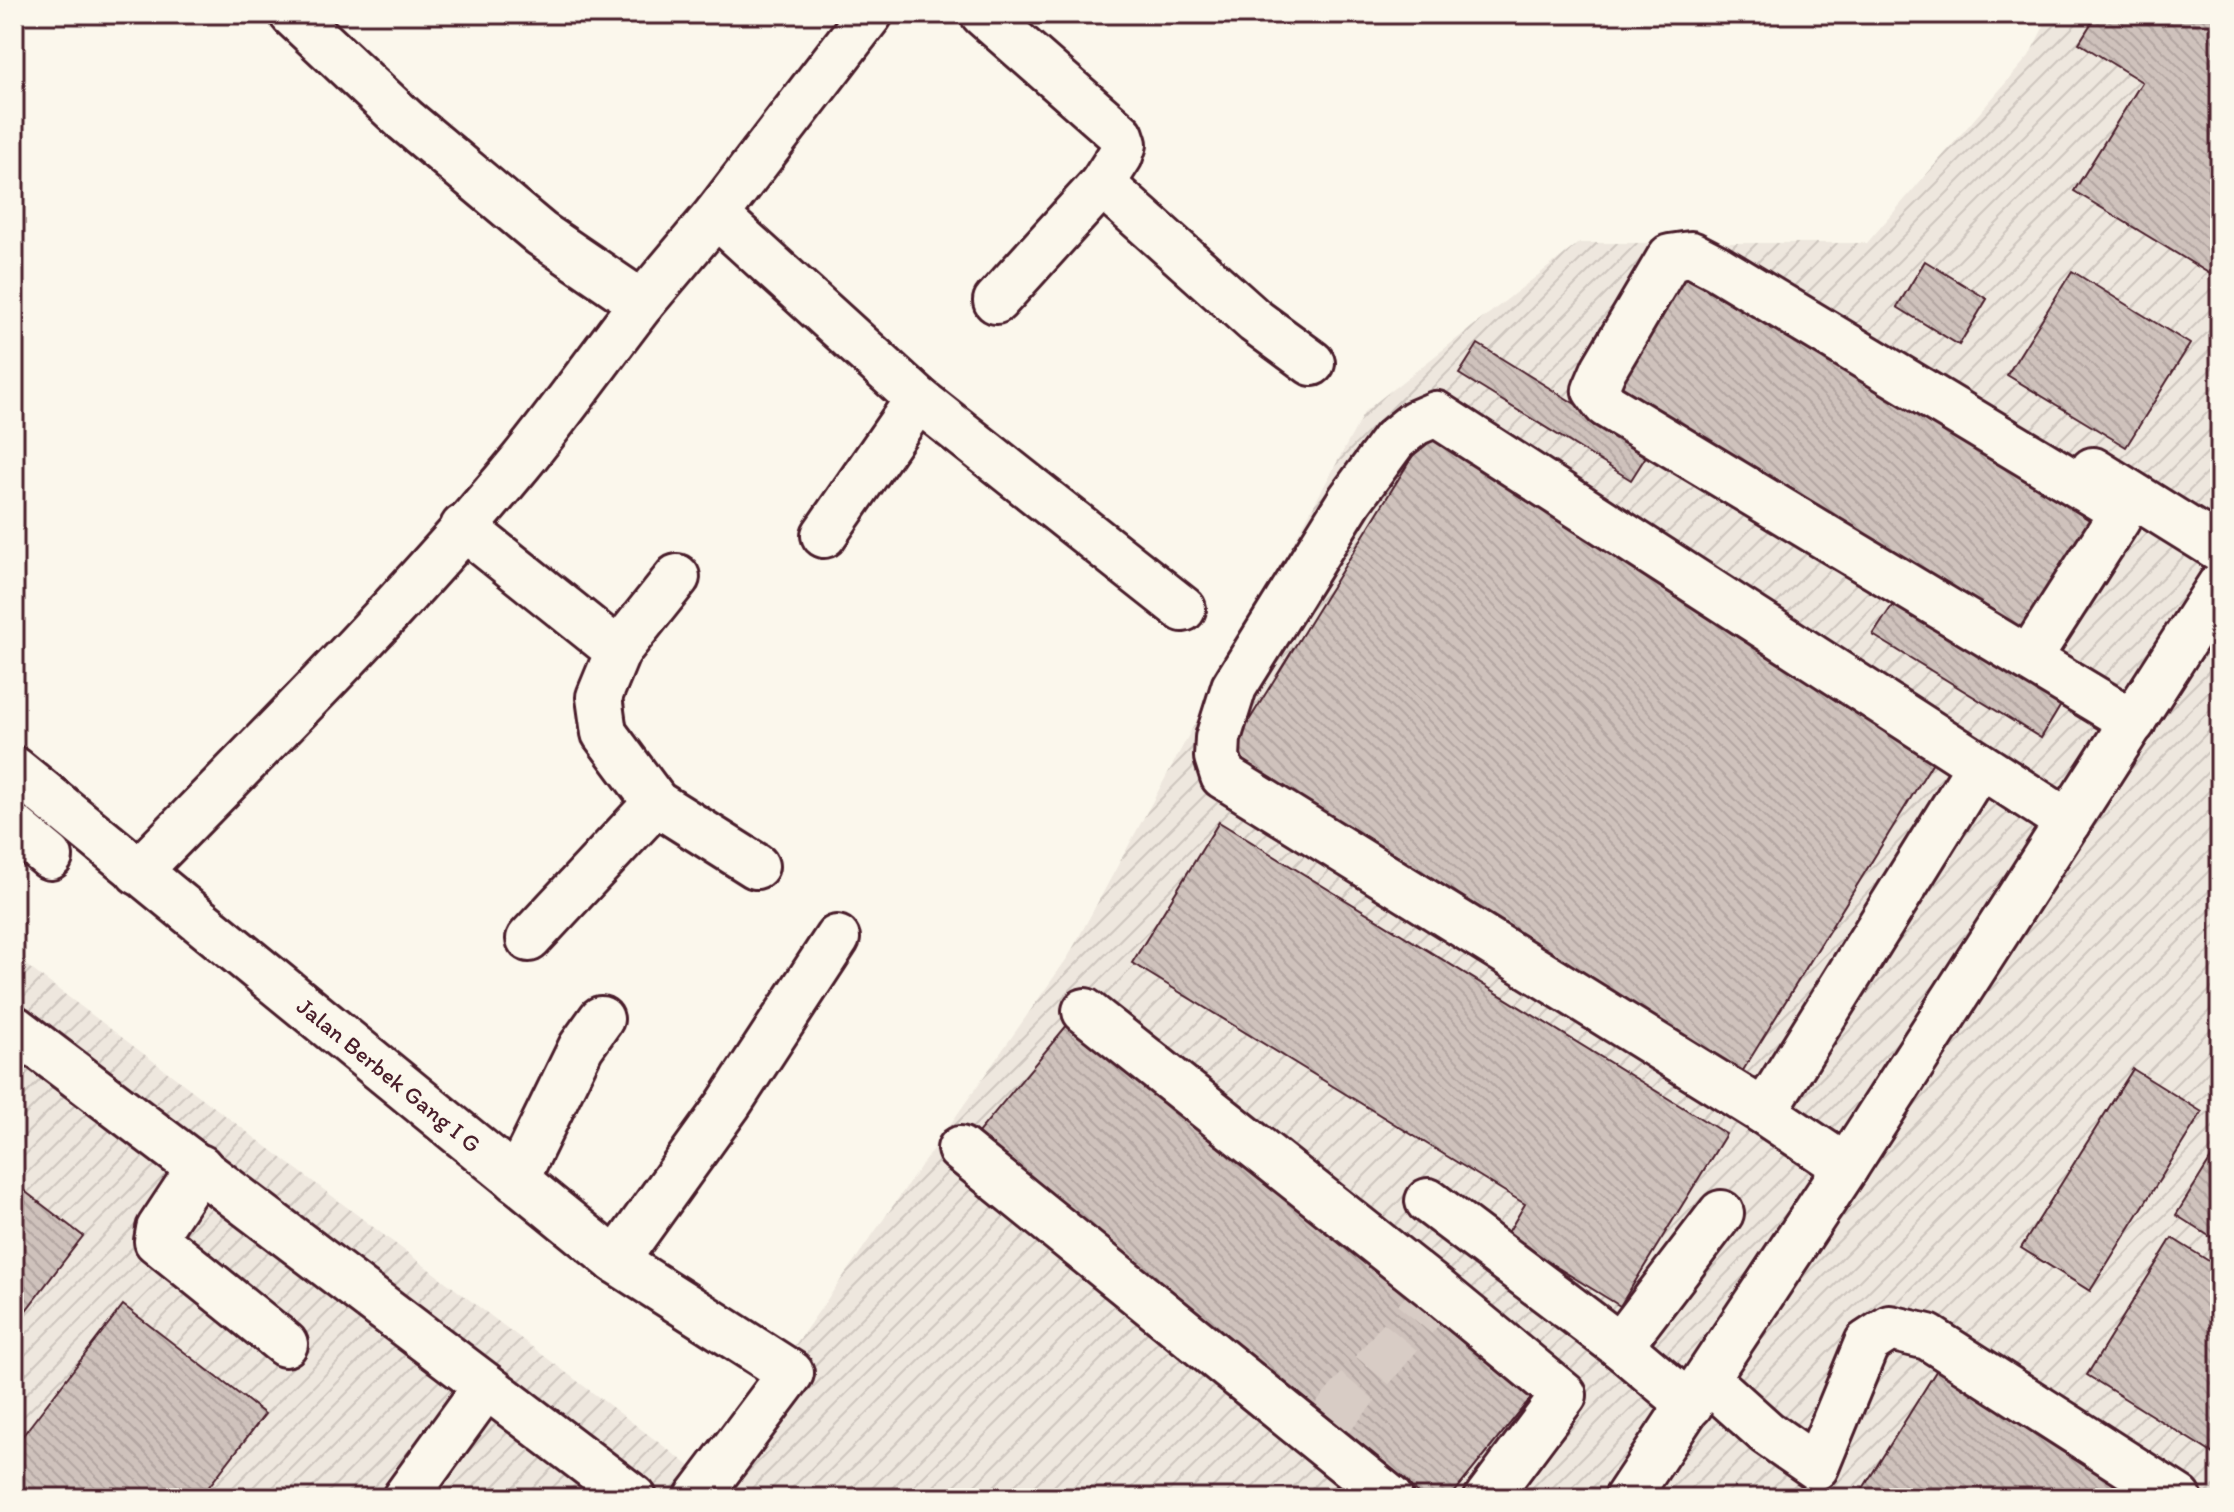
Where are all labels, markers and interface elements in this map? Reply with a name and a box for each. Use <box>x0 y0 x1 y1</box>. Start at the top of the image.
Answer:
street label: Jalan Berbek Gang I G <box>291 991 487 1159</box>

